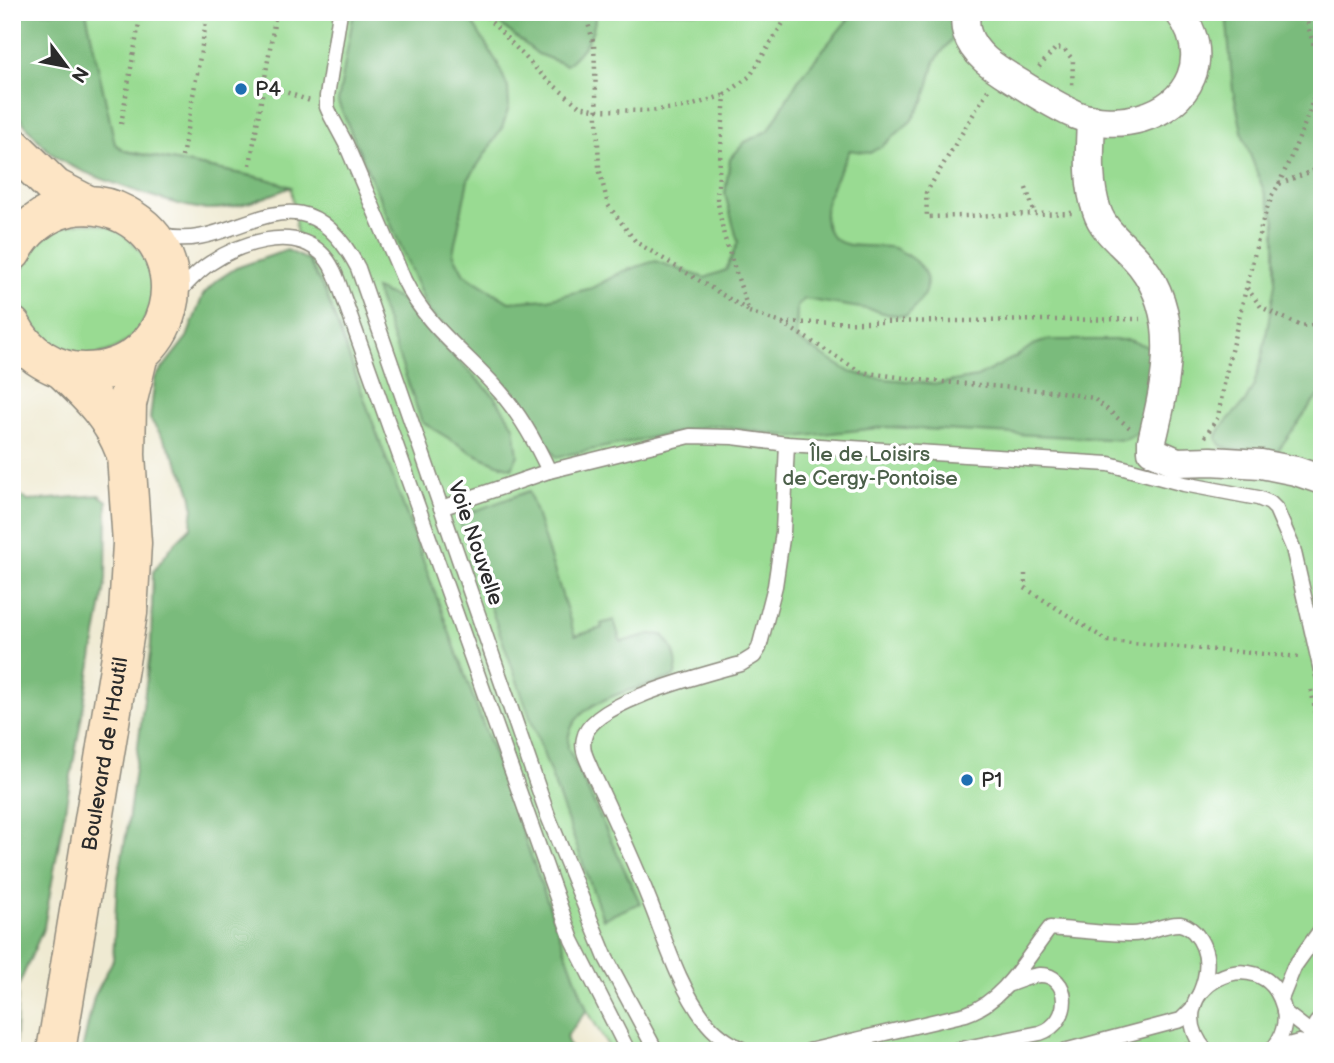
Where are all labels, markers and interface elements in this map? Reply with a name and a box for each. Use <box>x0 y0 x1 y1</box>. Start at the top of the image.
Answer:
north arrow <box>32 32 102 102</box>
text: N <box>66 62 93 86</box>
place label: P4 <box>255 77 281 102</box>
marker: P4 <box>233 81 249 97</box>
park label: Île de Loisirs de Cergy-Pontoise <box>782 442 958 491</box>
street label: Voie Nouvelle <box>443 478 508 608</box>
street label: Boulevard de l'Hautil <box>77 655 134 853</box>
place label: P1 <box>981 768 1002 793</box>
marker: P1 <box>959 772 975 788</box>

